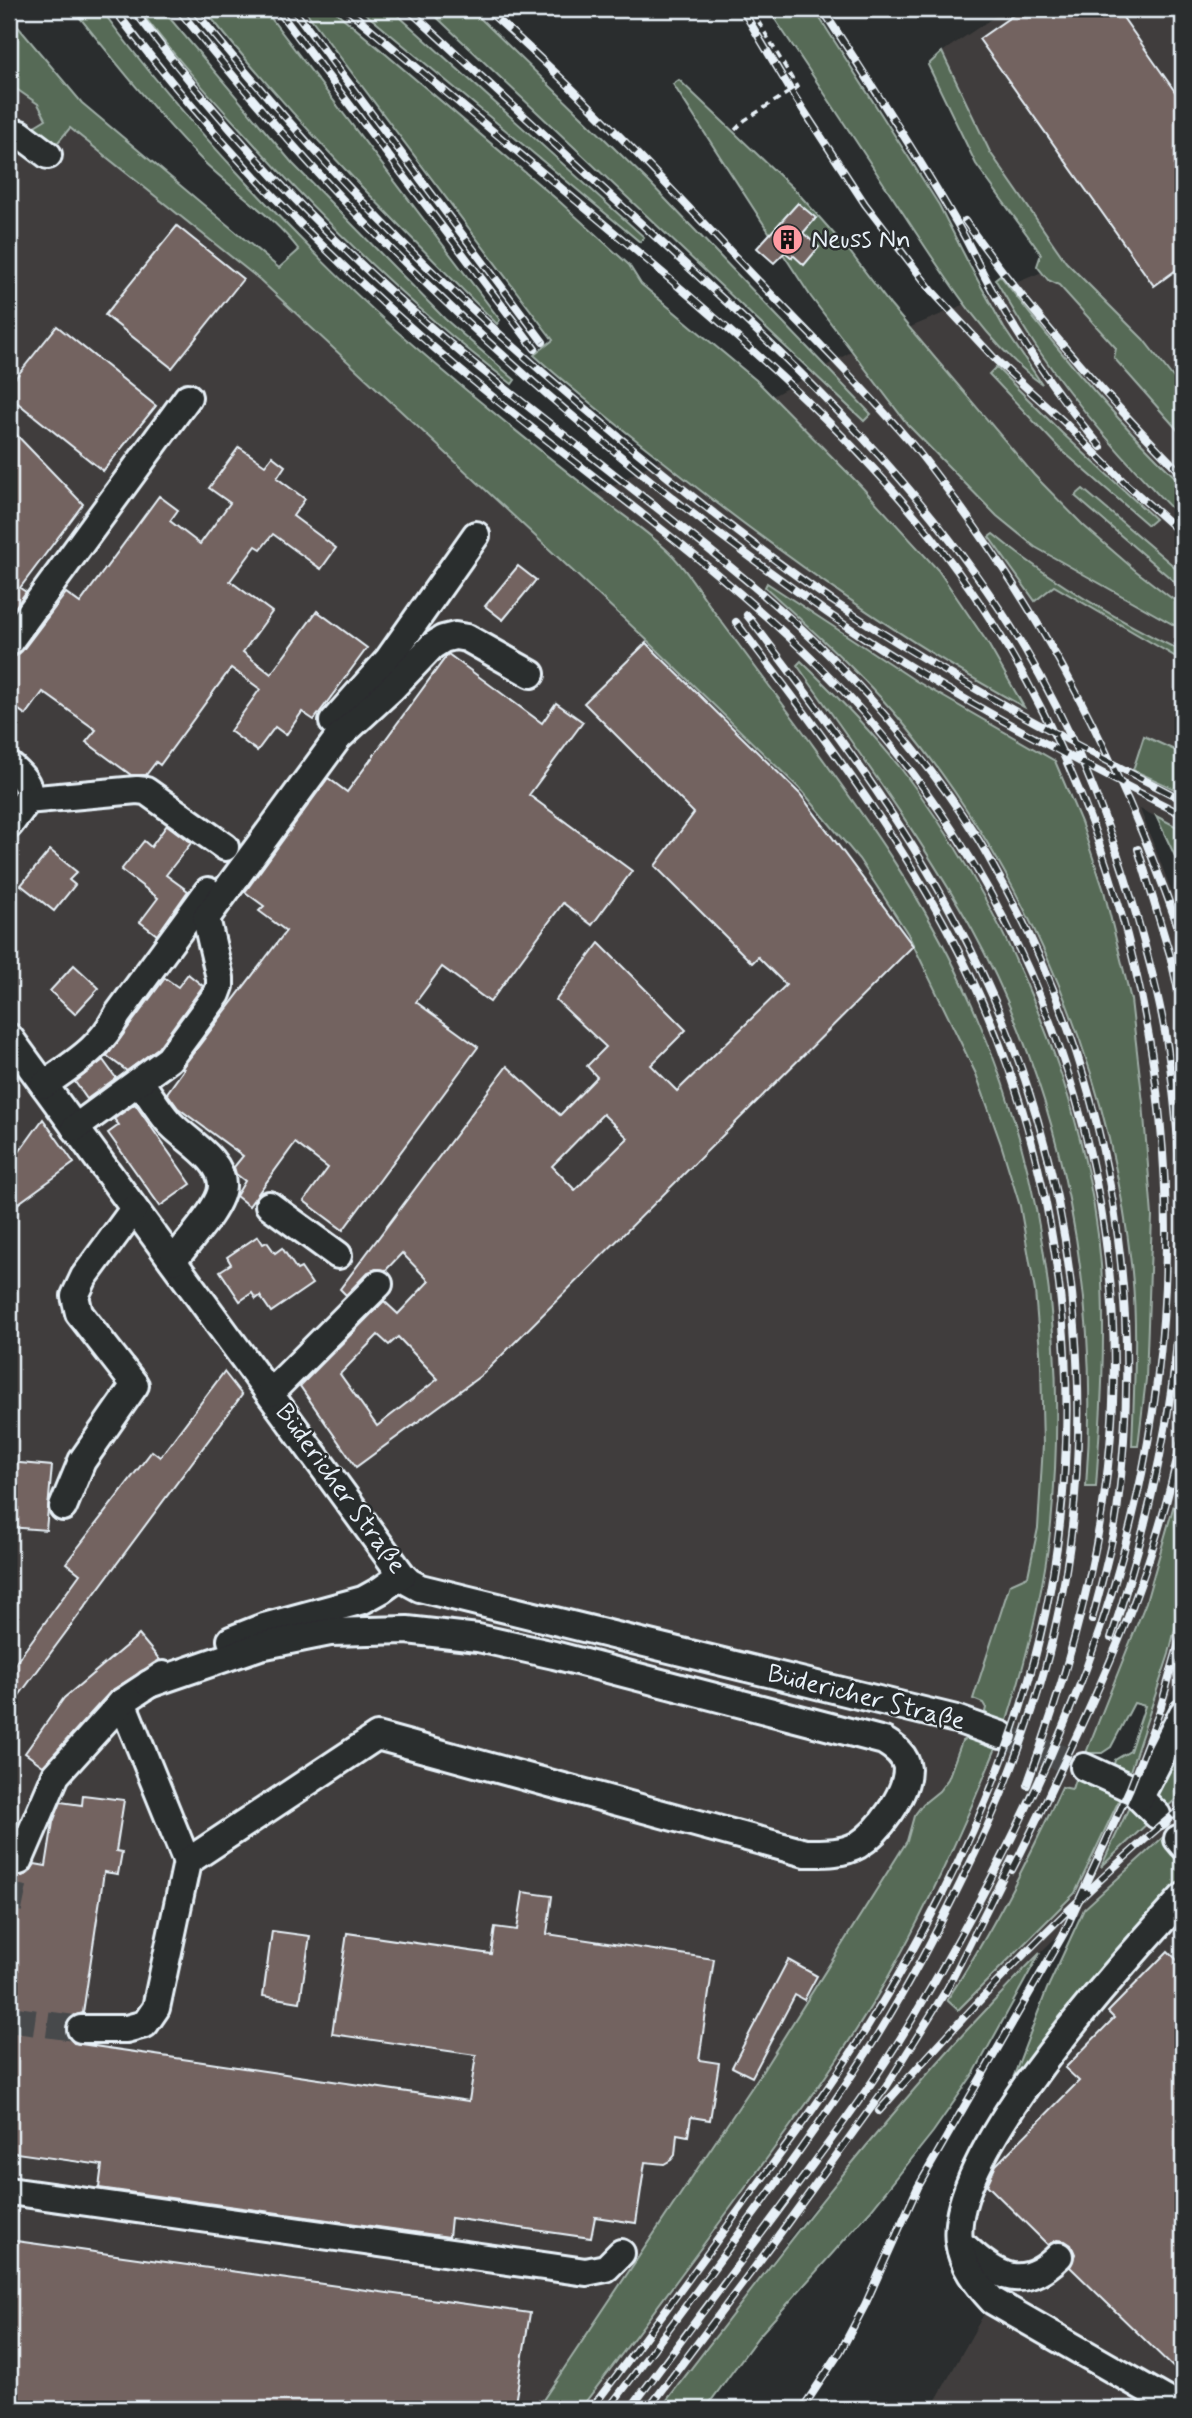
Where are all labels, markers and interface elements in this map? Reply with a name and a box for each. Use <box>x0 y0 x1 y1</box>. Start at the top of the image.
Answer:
building icon: Neuss Nn <box>771 223 805 257</box>
place label: Neuss Nn <box>811 223 911 257</box>
street label: Büdericher Straße <box>267 1397 413 1581</box>
street label: Büdericher Straße <box>763 1657 969 1739</box>

